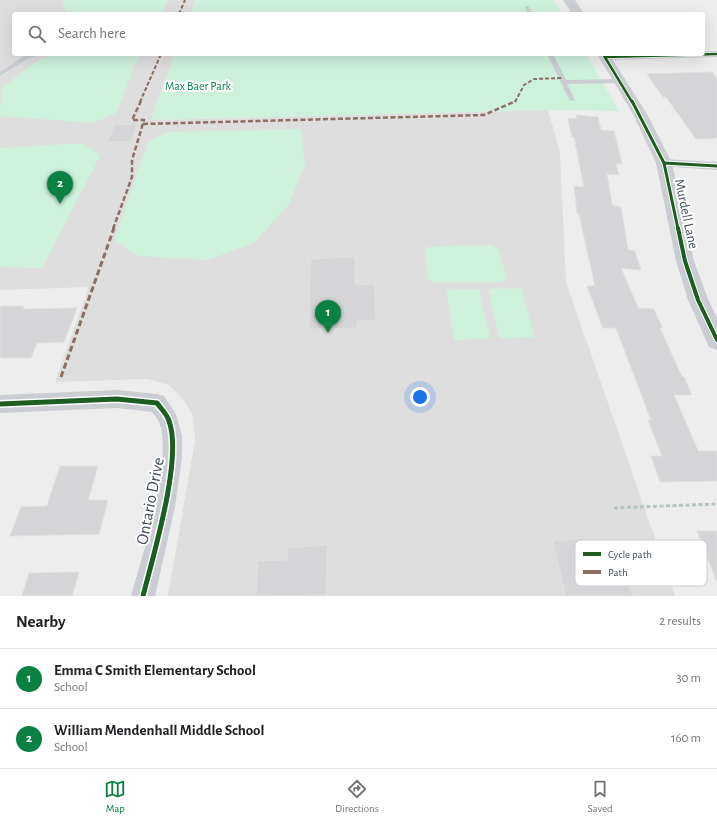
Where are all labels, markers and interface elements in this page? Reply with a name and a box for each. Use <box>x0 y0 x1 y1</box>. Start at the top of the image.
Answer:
search box <box>12 12 705 56</box>
icon: search <box>26 23 48 45</box>
text: Search here <box>58 26 126 41</box>
park label: Max Baer Park <box>165 80 232 92</box>
pin: 2 <box>47 171 73 204</box>
street label: Murdell Lane <box>672 178 700 250</box>
pin: 1 <box>315 300 341 333</box>
your location <box>410 387 430 407</box>
street label: Ontario Drive <box>133 456 167 546</box>
legend <box>575 540 707 586</box>
text: Cycle path <box>608 549 652 560</box>
text: Path <box>608 567 628 578</box>
text: Nearby <box>16 613 66 630</box>
text: 2 results <box>659 615 701 628</box>
text: Emma C Smith Elementary School <box>54 663 256 678</box>
text: 1 <box>27 672 31 685</box>
text: 30 m <box>676 672 701 685</box>
text: School <box>54 681 88 694</box>
text: William Mendenhall Middle School <box>54 723 264 738</box>
text: 2 <box>26 732 32 745</box>
text: 160 m <box>671 732 701 745</box>
text: School <box>54 741 88 754</box>
tab: Map <box>104 778 126 815</box>
tab: Directions <box>335 778 379 815</box>
tab: Saved <box>587 778 613 815</box>

